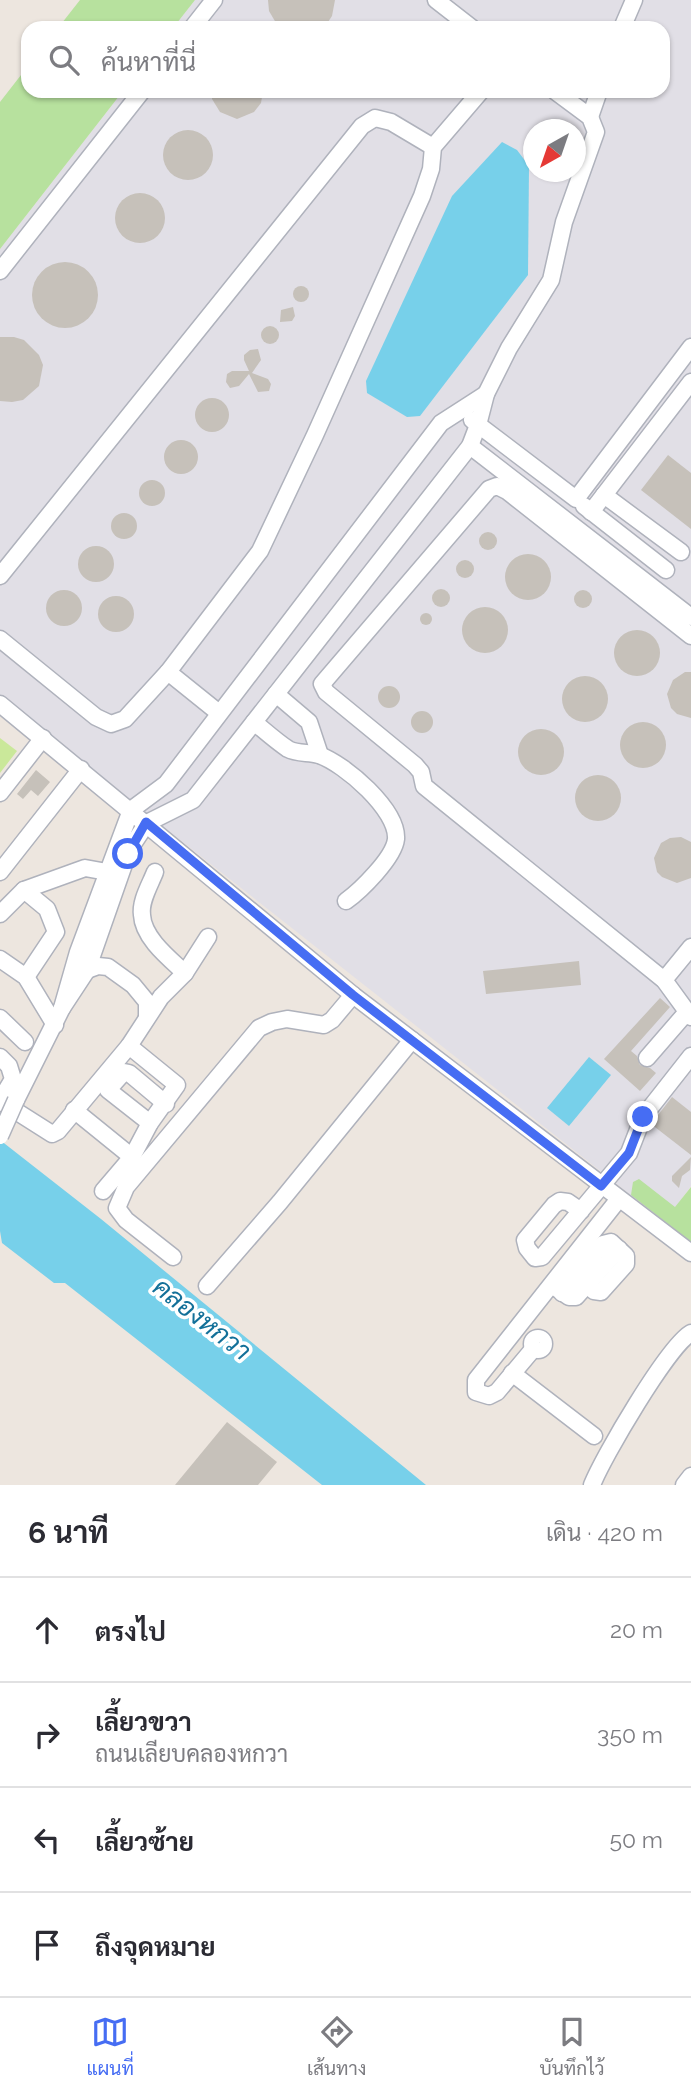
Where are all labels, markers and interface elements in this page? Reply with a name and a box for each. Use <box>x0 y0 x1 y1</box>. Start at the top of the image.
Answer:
search box <box>21 21 670 98</box>
icon: search <box>45 41 83 79</box>
text: ค้นหาที่นี่ <box>101 47 196 77</box>
north arrow <box>523 119 586 182</box>
route start <box>112 838 143 869</box>
route end <box>627 1101 658 1132</box>
water label: คลองหกวา <box>147 1272 257 1366</box>
text: 6 นาที <box>28 1515 109 1550</box>
text: เดิน · 420 m <box>546 1519 663 1546</box>
icon: ahead <box>28 1611 66 1649</box>
text: 20 m <box>610 1616 663 1643</box>
text: ตรงไป <box>95 1617 166 1647</box>
text: เลี้ยวขวา <box>95 1707 192 1737</box>
icon: right <box>28 1716 66 1754</box>
text: 350 m <box>597 1721 663 1748</box>
text: ถนนเลียบคลองหกวา <box>95 1740 288 1767</box>
icon: left <box>28 1821 66 1859</box>
text: 50 m <box>609 1826 663 1853</box>
text: เลี้ยวซ้าย <box>95 1827 194 1857</box>
icon: arrive <box>28 1926 66 1964</box>
text: ถึงจุดหมาย <box>95 1932 216 1962</box>
tab: แผนที่ <box>87 2013 134 2079</box>
tab: เส้นทาง <box>307 2013 366 2079</box>
tab: บันทึกไว้ <box>539 2013 604 2079</box>

